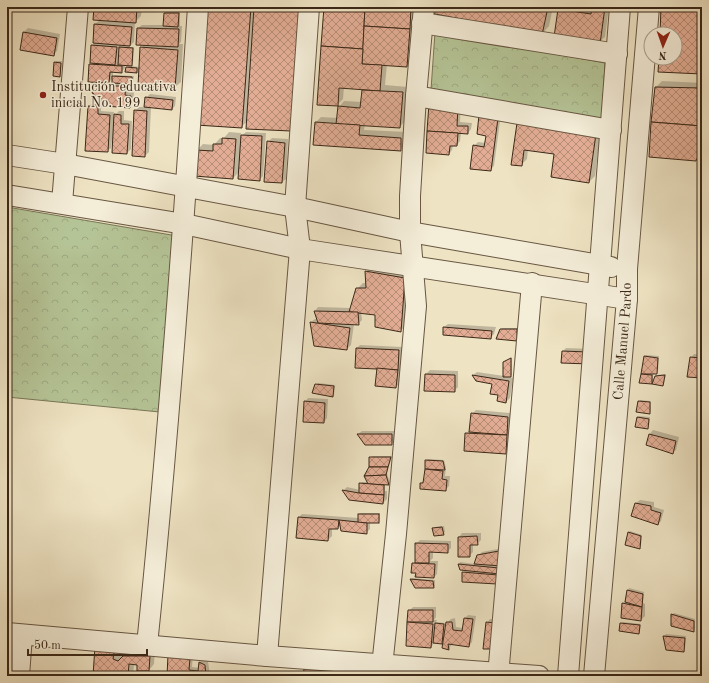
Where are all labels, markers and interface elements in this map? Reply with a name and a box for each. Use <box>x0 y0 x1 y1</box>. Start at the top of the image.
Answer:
north arrow <box>643 26 683 66</box>
text: N <box>658 49 667 60</box>
place label: Institución educativa inicial No. 199 <box>51 80 176 110</box>
marker: Institución educativa inicial No. 199 <box>38 90 48 100</box>
street label: Calle Manuel Pardo <box>611 282 634 401</box>
scale bar <box>28 631 147 657</box>
text: 50 m <box>34 639 61 652</box>

